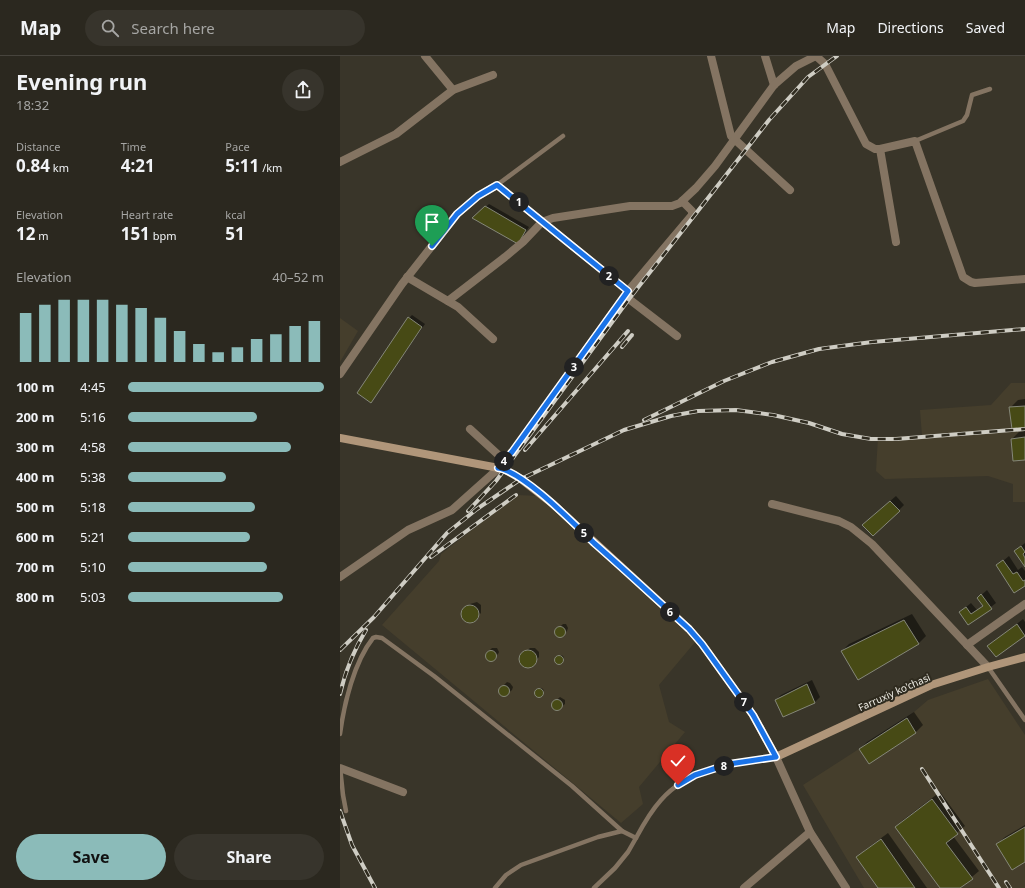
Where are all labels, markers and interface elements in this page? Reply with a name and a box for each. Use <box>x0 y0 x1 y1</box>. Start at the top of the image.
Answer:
search box <box>85 10 365 46</box>
text: Map <box>20 15 61 41</box>
icon: search <box>99 17 121 39</box>
text: Search here <box>131 18 215 38</box>
text: Map <box>826 18 855 37</box>
text: Directions <box>877 18 944 37</box>
text: Saved <box>966 18 1005 37</box>
text: Evening run <box>16 66 147 96</box>
button: share <box>282 69 324 111</box>
text: 18:32 <box>16 96 49 114</box>
text: Distance <box>16 139 61 154</box>
text: Time <box>121 139 146 154</box>
text: Pace <box>225 139 250 154</box>
text: 0.84 <box>16 154 50 177</box>
text: 4:21 <box>121 154 155 177</box>
text: 5:11 <box>225 154 259 177</box>
text: km <box>50 160 69 175</box>
text: /km <box>259 160 282 175</box>
pin: 1 <box>509 192 529 212</box>
text: 1 <box>516 194 522 209</box>
pin <box>415 205 449 246</box>
text: Elevation <box>16 207 63 222</box>
text: Heart rate <box>121 207 173 222</box>
text: kcal <box>225 207 246 222</box>
icon: arrive <box>421 211 443 233</box>
text: 12 <box>16 222 35 245</box>
text: 151 <box>121 222 150 245</box>
text: 51 <box>225 222 245 245</box>
text: m <box>35 228 49 243</box>
text: bpm <box>150 228 177 243</box>
pin: 2 <box>599 266 619 286</box>
text: Elevation <box>16 268 72 286</box>
text: 40–52 m <box>272 268 324 286</box>
text: 2 <box>606 268 612 283</box>
pin: 3 <box>564 357 584 377</box>
text: 3 <box>571 359 577 374</box>
text: 100 m <box>16 378 54 396</box>
text: 4:45 <box>80 378 106 396</box>
text: 200 m <box>16 408 54 426</box>
text: 5:16 <box>80 408 106 426</box>
text: 300 m <box>16 438 54 456</box>
text: 4:58 <box>80 438 106 456</box>
pin: 4 <box>494 451 514 471</box>
text: 4 <box>501 453 507 468</box>
text: 400 m <box>16 468 54 486</box>
text: 5:38 <box>80 468 106 486</box>
text: 500 m <box>16 498 54 516</box>
text: 5:18 <box>80 498 106 516</box>
pin: 5 <box>574 523 594 543</box>
text: 5 <box>581 525 587 540</box>
text: 600 m <box>16 528 54 546</box>
text: 5:21 <box>80 528 106 546</box>
text: 700 m <box>16 558 54 576</box>
text: 5:10 <box>80 558 106 576</box>
text: 800 m <box>16 588 54 606</box>
text: 5:03 <box>80 588 106 606</box>
pin: 6 <box>660 602 680 622</box>
text: 6 <box>667 604 673 619</box>
street label: Farruxiy ko'chasi <box>856 670 932 714</box>
pin: 7 <box>734 692 754 712</box>
text: 7 <box>741 694 747 709</box>
pin <box>661 744 695 785</box>
icon: check <box>667 750 689 772</box>
pin: 8 <box>714 756 734 776</box>
text: 8 <box>721 758 727 773</box>
button: Save <box>16 834 166 880</box>
button: Share <box>174 834 324 880</box>

